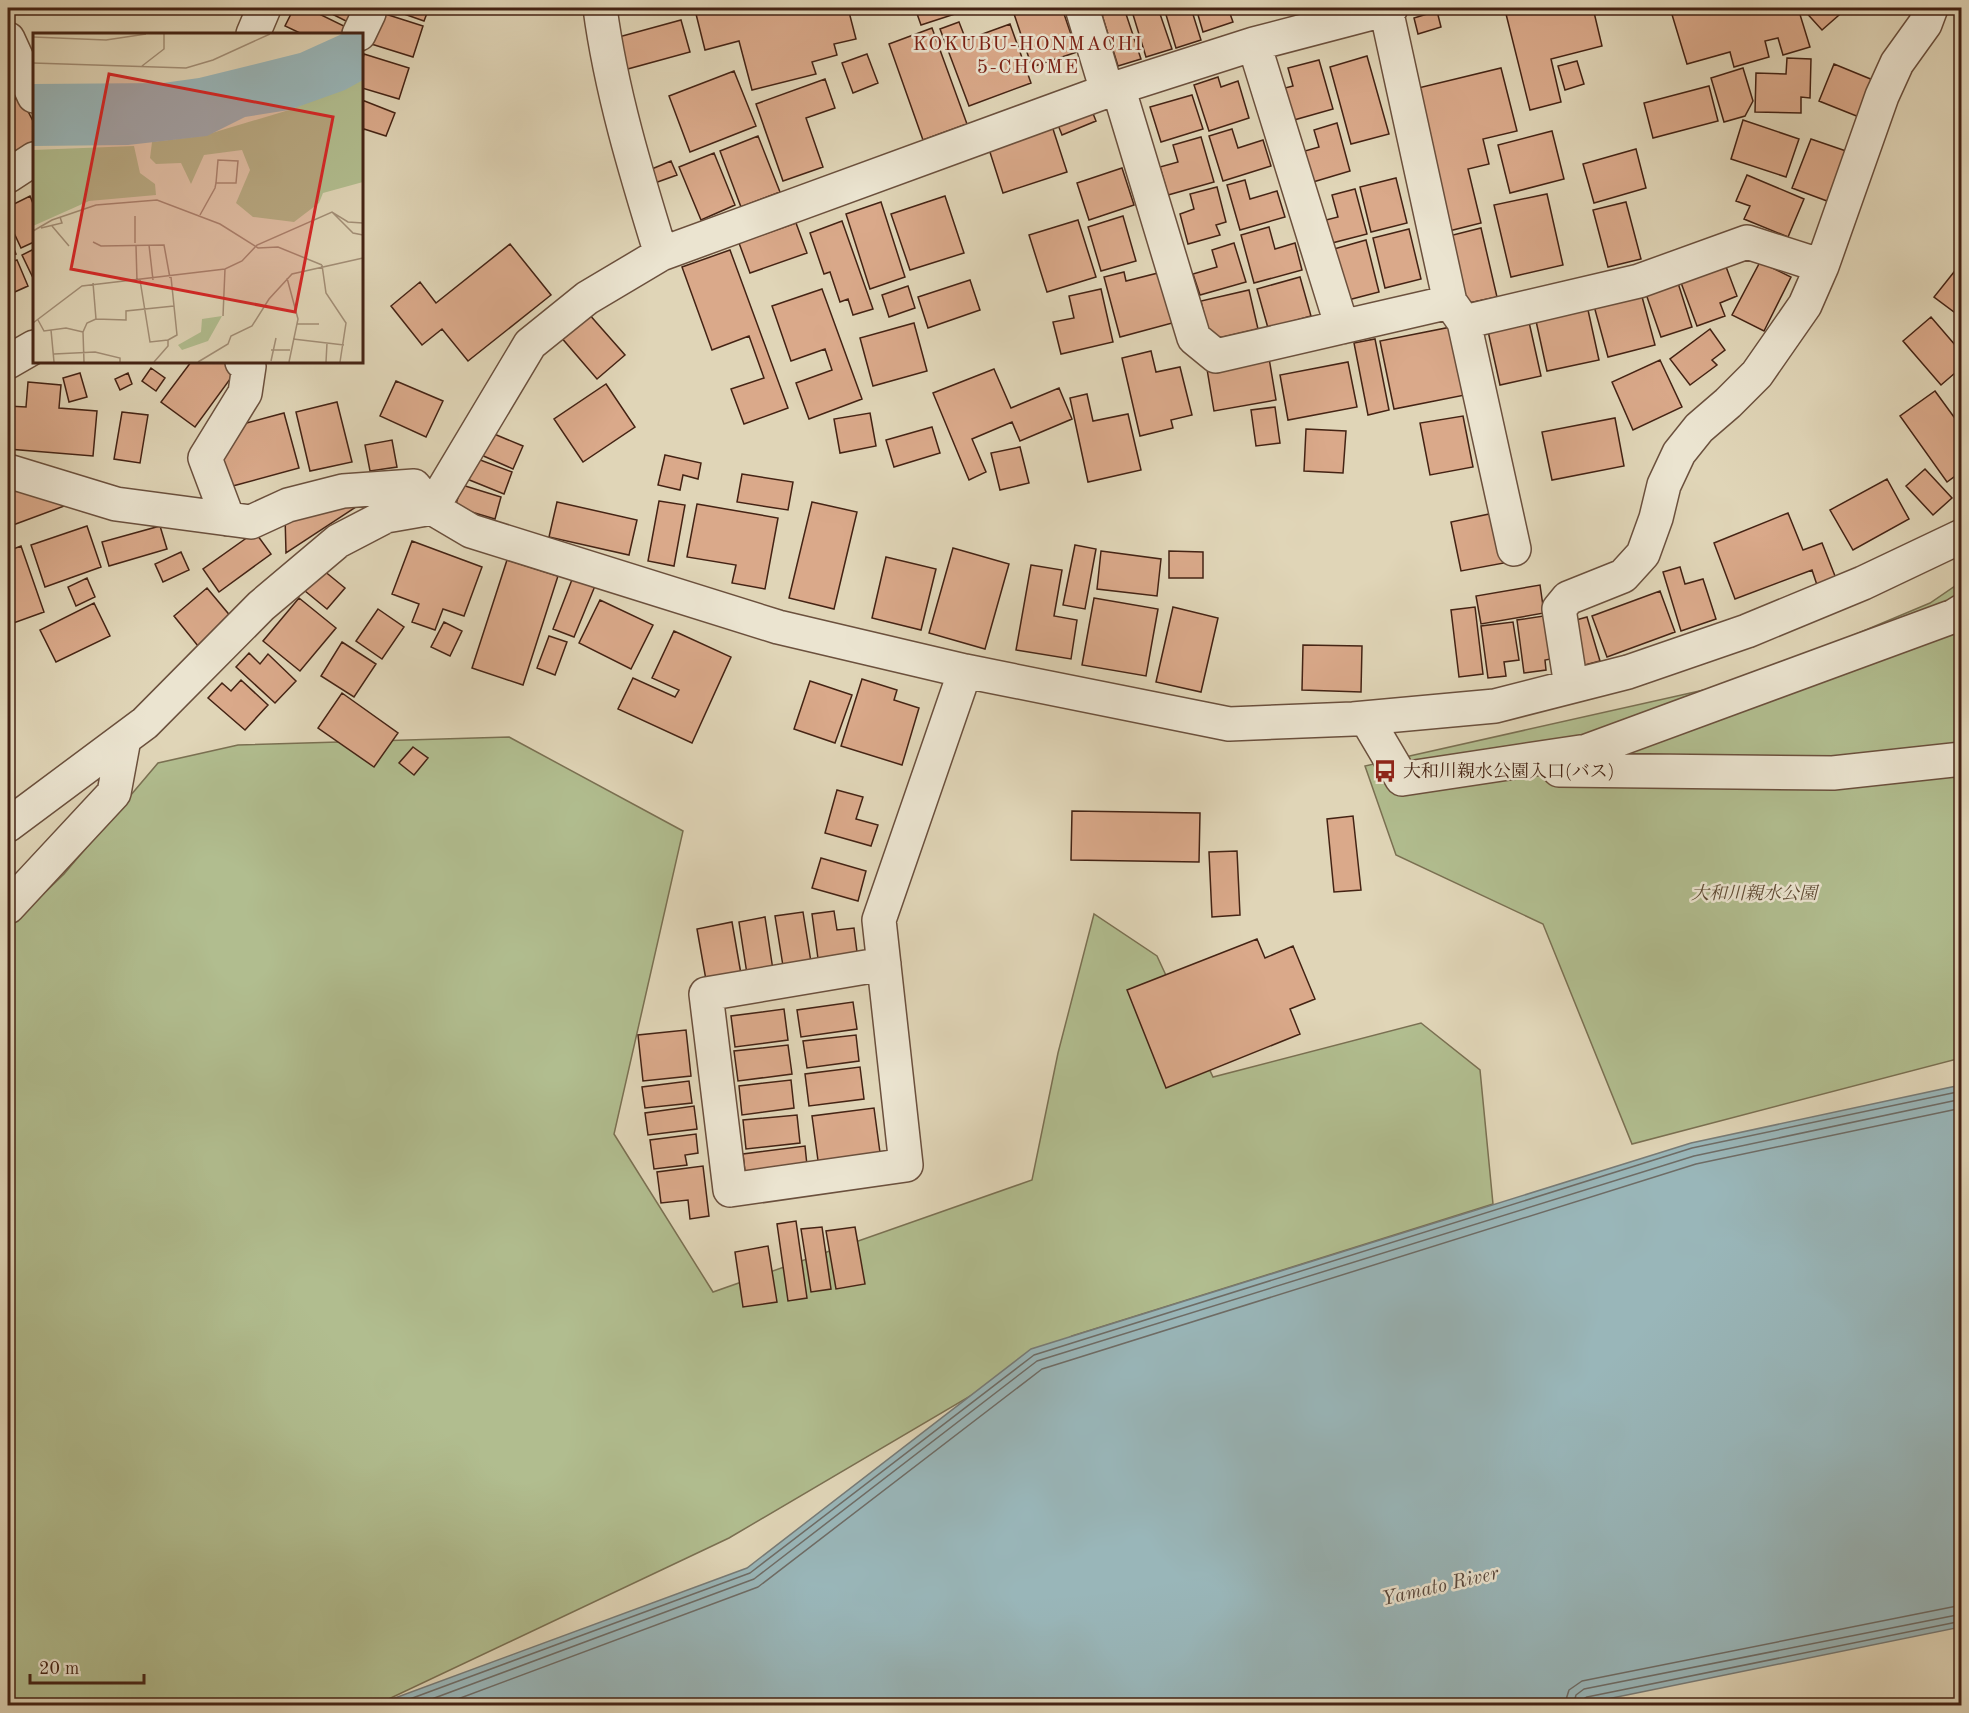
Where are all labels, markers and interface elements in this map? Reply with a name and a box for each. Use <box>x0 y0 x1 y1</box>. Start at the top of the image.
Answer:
inset map <box>33 33 363 363</box>
district label: KOKUBU-HONMACHI 5-CHOME <box>912 35 1144 78</box>
bus stop icon: 大和川親水公園入口(バス) <box>1372 758 1398 784</box>
place label: 大和川親水公園入口(バス) <box>1403 761 1614 781</box>
park label: 大和川親水公園 <box>1691 883 1820 903</box>
water label: Yamato River <box>1380 1564 1501 1610</box>
scale bar <box>30 1647 144 1685</box>
text: 20 m <box>39 1660 79 1678</box>

